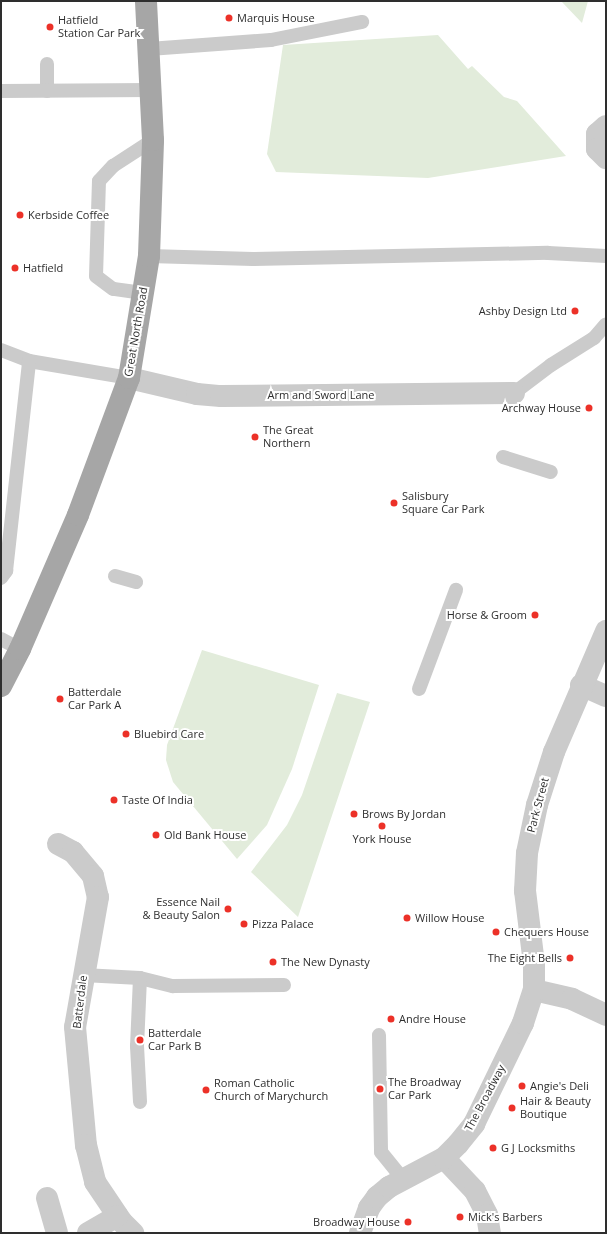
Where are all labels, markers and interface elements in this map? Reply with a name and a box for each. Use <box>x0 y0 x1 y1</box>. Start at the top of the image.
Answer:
place label: Marquis House <box>237 11 315 25</box>
marker: Marquis House <box>224 13 234 23</box>
place label: Hatfield Station Car Park <box>58 14 140 40</box>
marker: Hatfield Station Car Park <box>45 22 55 32</box>
place label: Kerbside Coffee <box>28 208 109 222</box>
marker: Kerbside Coffee <box>15 210 25 220</box>
place label: Hatfield <box>23 261 63 275</box>
marker: Hatfield <box>10 263 20 273</box>
street label: Great North Road <box>122 286 150 378</box>
place label: Ashby Design Ltd <box>479 304 567 318</box>
marker: Ashby Design Ltd <box>570 306 580 316</box>
street label: Arm and Sword Lane <box>268 388 374 402</box>
place label: Archway House <box>502 401 581 415</box>
marker: Archway House <box>584 403 594 413</box>
place label: The Great Northern <box>263 424 314 450</box>
marker: The Great Northern <box>250 432 260 442</box>
place label: Salisbury Square Car Park <box>402 490 485 516</box>
marker: Salisbury Square Car Park <box>389 498 399 508</box>
place label: Horse & Groom <box>447 608 527 622</box>
marker: Horse & Groom <box>530 610 540 620</box>
place label: Batterdale Car Park A <box>68 686 122 712</box>
marker: Batterdale Car Park A <box>55 694 65 704</box>
place label: Bluebird Care <box>134 727 204 741</box>
marker: Bluebird Care <box>121 729 131 739</box>
street label: Park Street <box>524 776 552 834</box>
place label: Taste Of India <box>122 793 193 807</box>
marker: Taste Of India <box>109 795 119 805</box>
place label: Brows By Jordan <box>362 807 446 821</box>
marker: Brows By Jordan <box>349 809 359 819</box>
marker: York House <box>377 821 387 831</box>
place label: Old Bank House <box>164 828 246 842</box>
marker: Old Bank House <box>151 830 161 840</box>
place label: York House <box>353 832 411 846</box>
place label: Essence Nail & Beauty Salon <box>142 896 220 922</box>
marker: Essence Nail & Beauty Salon <box>223 904 233 914</box>
place label: Willow House <box>415 911 484 925</box>
marker: Willow House <box>402 913 412 923</box>
place label: Pizza Palace <box>252 917 314 931</box>
marker: Pizza Palace <box>239 919 249 929</box>
place label: Chequers House <box>504 925 589 939</box>
marker: Chequers House <box>491 927 501 937</box>
place label: The Eight Bells <box>488 951 562 965</box>
marker: The Eight Bells <box>565 953 575 963</box>
place label: The New Dynasty <box>281 955 370 969</box>
marker: The New Dynasty <box>268 957 278 967</box>
street label: Batterdale <box>70 975 90 1029</box>
place label: Andre House <box>399 1012 466 1026</box>
marker: Andre House <box>386 1014 396 1024</box>
place label: Batterdale Car Park B <box>148 1027 202 1053</box>
marker: Batterdale Car Park B <box>135 1035 145 1045</box>
street label: The Broadway <box>462 1063 508 1133</box>
place label: The Broadway Car Park <box>388 1076 461 1102</box>
place label: Roman Catholic Church of Marychurch <box>214 1077 328 1103</box>
place label: Angie's Deli <box>530 1079 589 1093</box>
marker: Angie's Deli <box>517 1081 527 1091</box>
marker: The Broadway Car Park <box>375 1084 385 1094</box>
marker: Roman Catholic Church of Marychurch <box>201 1085 211 1095</box>
place label: Hair & Beauty Boutique <box>520 1095 591 1121</box>
marker: Hair & Beauty Boutique <box>507 1103 517 1113</box>
place label: G J Locksmiths <box>501 1141 575 1155</box>
marker: G J Locksmiths <box>488 1143 498 1153</box>
place label: Mick's Barbers <box>468 1210 543 1224</box>
marker: Mick's Barbers <box>455 1212 465 1222</box>
place label: Broadway House <box>313 1215 400 1229</box>
marker: Broadway House <box>403 1217 413 1227</box>

